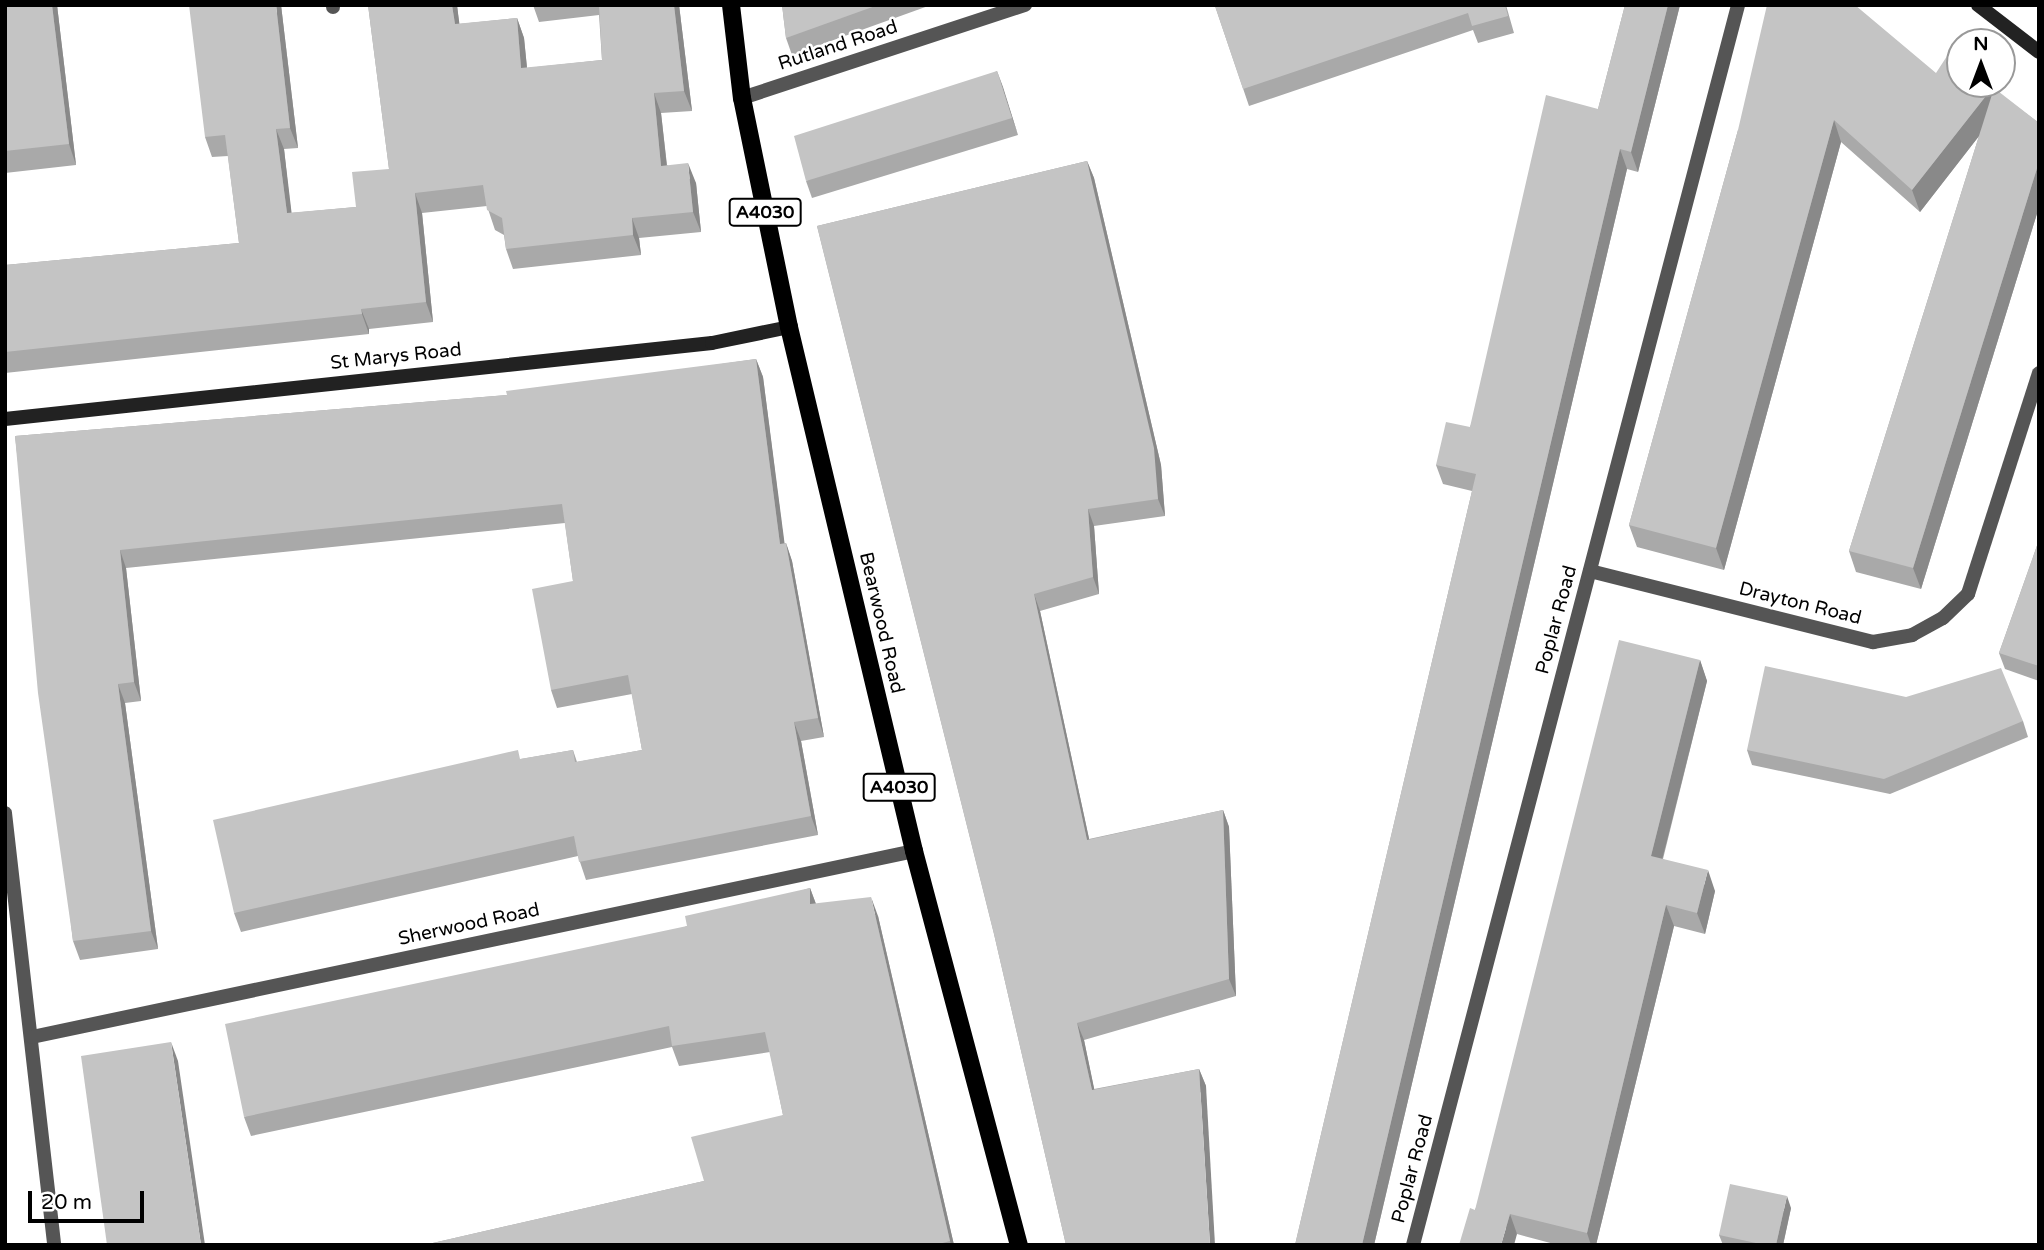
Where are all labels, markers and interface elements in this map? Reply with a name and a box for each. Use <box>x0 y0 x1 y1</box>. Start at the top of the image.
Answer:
street label: Rutland Road <box>776 16 900 76</box>
north arrow <box>1946 28 2016 98</box>
text: N <box>1973 33 1989 55</box>
road number: A4030 <box>728 197 802 226</box>
street label: St Marys Road <box>329 339 463 375</box>
street label: Bearwood Road <box>854 550 908 696</box>
street label: Poplar Road <box>1532 563 1582 677</box>
street label: Drayton Road <box>1736 578 1864 630</box>
road number: A4030 <box>862 772 936 802</box>
street label: Sherwood Road <box>396 899 542 951</box>
street label: Poplar Road <box>1388 1112 1438 1226</box>
scale bar <box>32 1176 147 1220</box>
text: 20 m <box>41 1190 92 1215</box>

